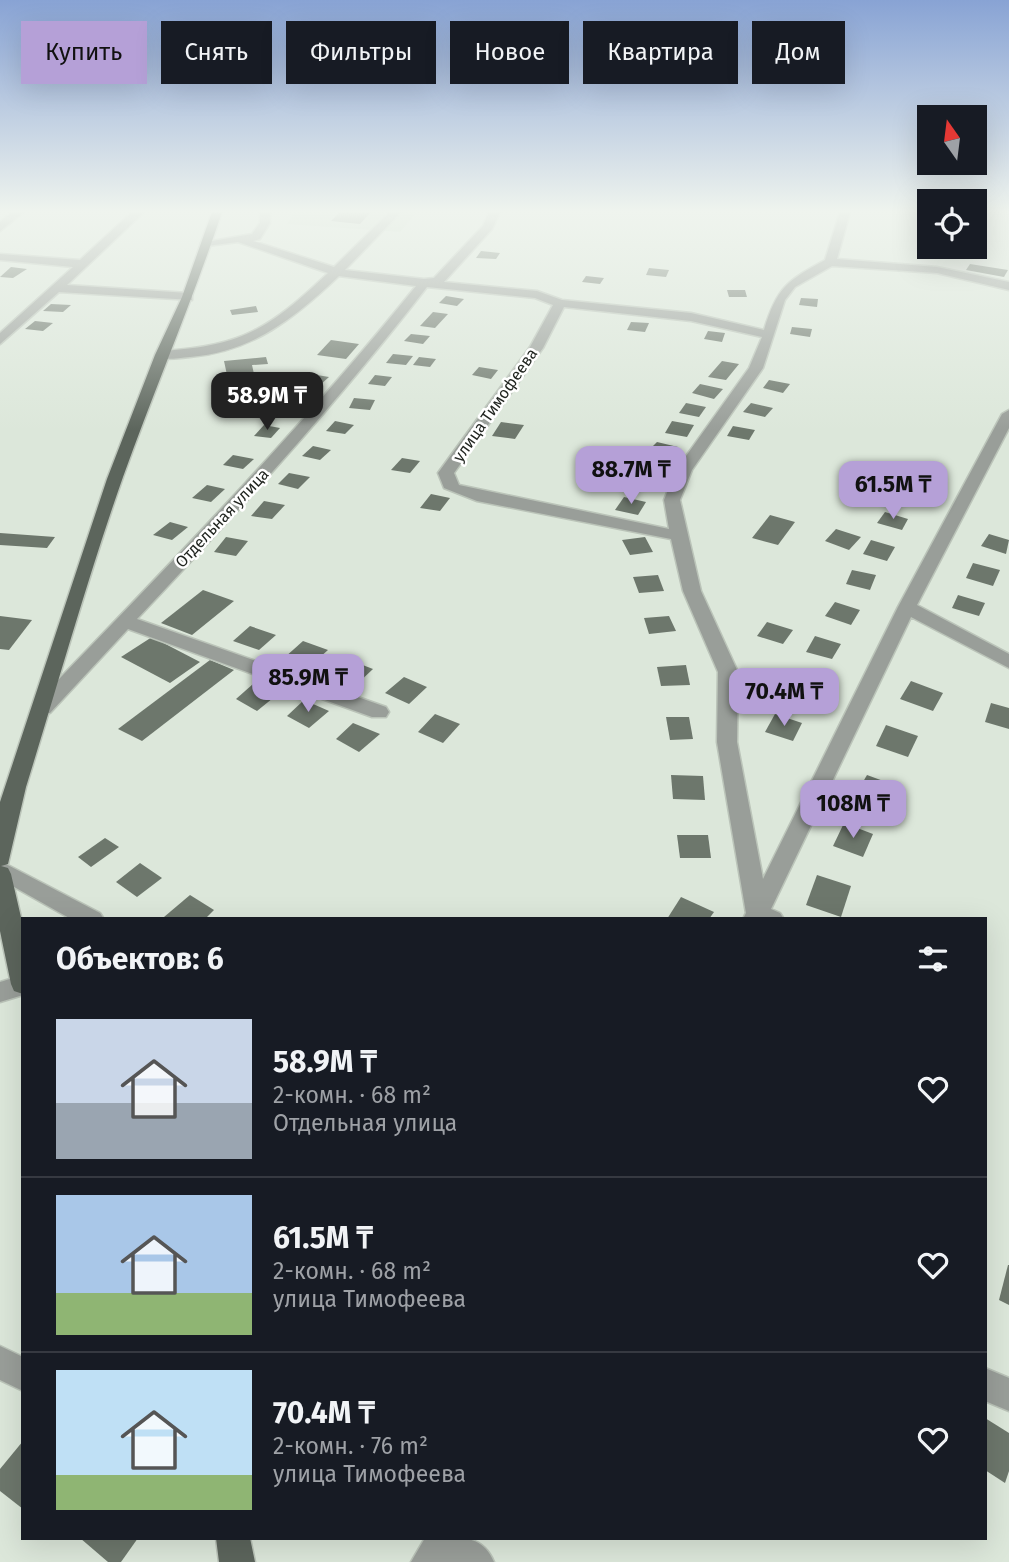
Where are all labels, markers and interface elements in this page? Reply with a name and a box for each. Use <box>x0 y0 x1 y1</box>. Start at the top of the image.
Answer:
chip: Купить <box>21 21 147 84</box>
chip: Снять <box>161 21 272 84</box>
chip: Фильтры <box>286 21 436 84</box>
chip: Новое <box>450 21 569 84</box>
chip: Квартира <box>583 21 738 84</box>
chip: Дом <box>752 21 845 84</box>
north arrow <box>917 105 987 175</box>
map controls <box>917 105 987 259</box>
button: locate <box>917 189 987 259</box>
street label: улица Тимофеева <box>449 345 541 465</box>
pin: 58.9M ₸ <box>202 372 332 432</box>
text: 58.9M ₸ <box>227 381 307 409</box>
pin: 88.7M ₸ <box>566 447 696 506</box>
text: 88.7M ₸ <box>591 455 671 483</box>
pin: 61.5M ₸ <box>828 462 958 521</box>
street label: Отдельная улица <box>171 465 273 571</box>
text: 61.5M ₸ <box>855 470 931 498</box>
pin: 85.9M ₸ <box>243 654 373 714</box>
text: 85.9M ₸ <box>268 663 348 691</box>
pin: 70.4M ₸ <box>719 668 849 728</box>
text: 70.4M ₸ <box>745 677 823 705</box>
pin: 108M ₸ <box>796 780 910 840</box>
text: 108M ₸ <box>816 789 890 817</box>
icon: filters <box>914 940 952 978</box>
text: Объектов: 6 <box>56 941 224 977</box>
text: 58.9M ₸ <box>273 1044 377 1080</box>
icon: home <box>112 1047 196 1131</box>
icon: heart <box>914 1070 952 1108</box>
text: 2-комн. · 68 m² <box>273 1081 431 1109</box>
text: Отдельная улица <box>273 1109 457 1137</box>
text: 61.5M ₸ <box>273 1220 373 1256</box>
icon: home <box>112 1223 196 1307</box>
icon: heart <box>914 1246 952 1284</box>
text: 2-комн. · 68 m² <box>273 1257 431 1285</box>
text: улица Тимофеева <box>273 1285 466 1313</box>
text: 70.4M ₸ <box>273 1395 375 1431</box>
icon: home <box>112 1398 196 1482</box>
icon: heart <box>914 1421 952 1459</box>
text: 2-комн. · 76 m² <box>273 1432 428 1460</box>
text: улица Тимофеева <box>273 1460 466 1488</box>

